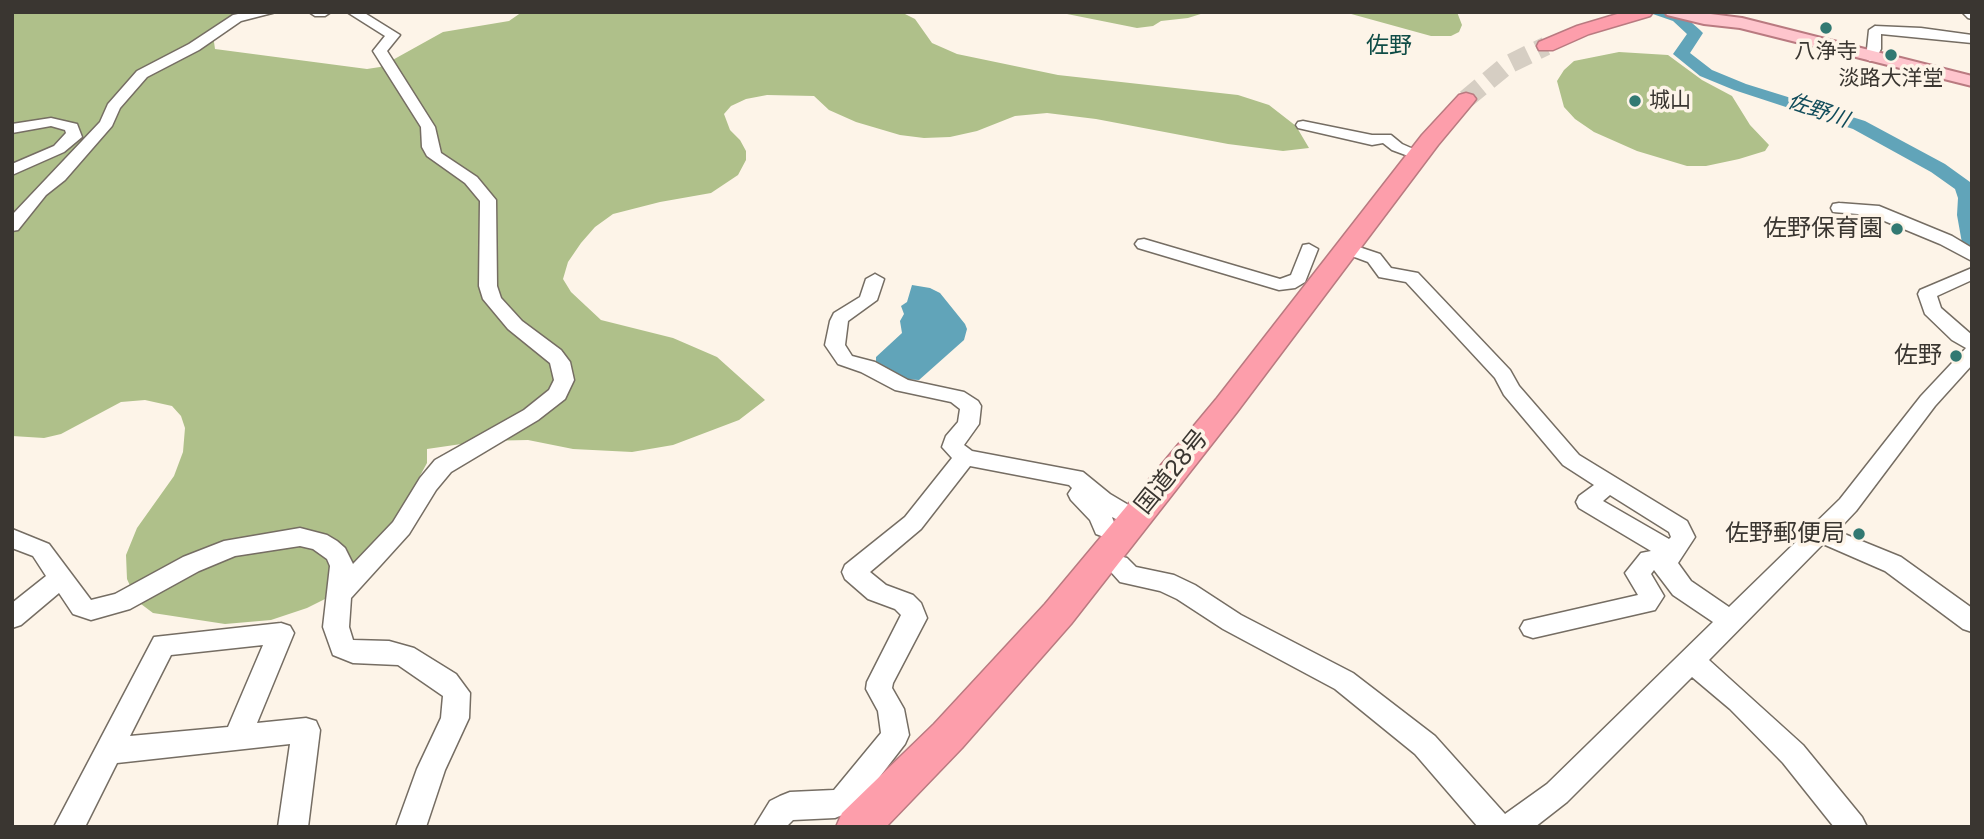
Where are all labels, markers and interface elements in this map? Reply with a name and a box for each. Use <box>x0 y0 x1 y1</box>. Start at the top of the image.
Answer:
marker: 八浄寺 <box>1818 20 1834 36</box>
district label: 佐野 <box>1366 32 1412 60</box>
place label: 八浄寺 <box>1795 39 1857 65</box>
marker: 淡路大洋堂 <box>1883 47 1899 63</box>
place label: 淡路大洋堂 <box>1839 66 1943 92</box>
place label: 城山 <box>1649 88 1691 114</box>
water label: 佐野川 <box>1784 89 1852 133</box>
marker: 城山 <box>1627 93 1643 109</box>
place label: 佐野保育園 <box>1763 215 1883 243</box>
marker: 佐野保育園 <box>1889 221 1905 237</box>
place label: 佐野 <box>1894 342 1942 370</box>
marker: 佐野 <box>1948 348 1964 364</box>
street label: 国道28号 <box>1129 424 1215 520</box>
place label: 佐野郵便局 <box>1725 520 1845 548</box>
marker: 佐野郵便局 <box>1851 526 1867 542</box>

